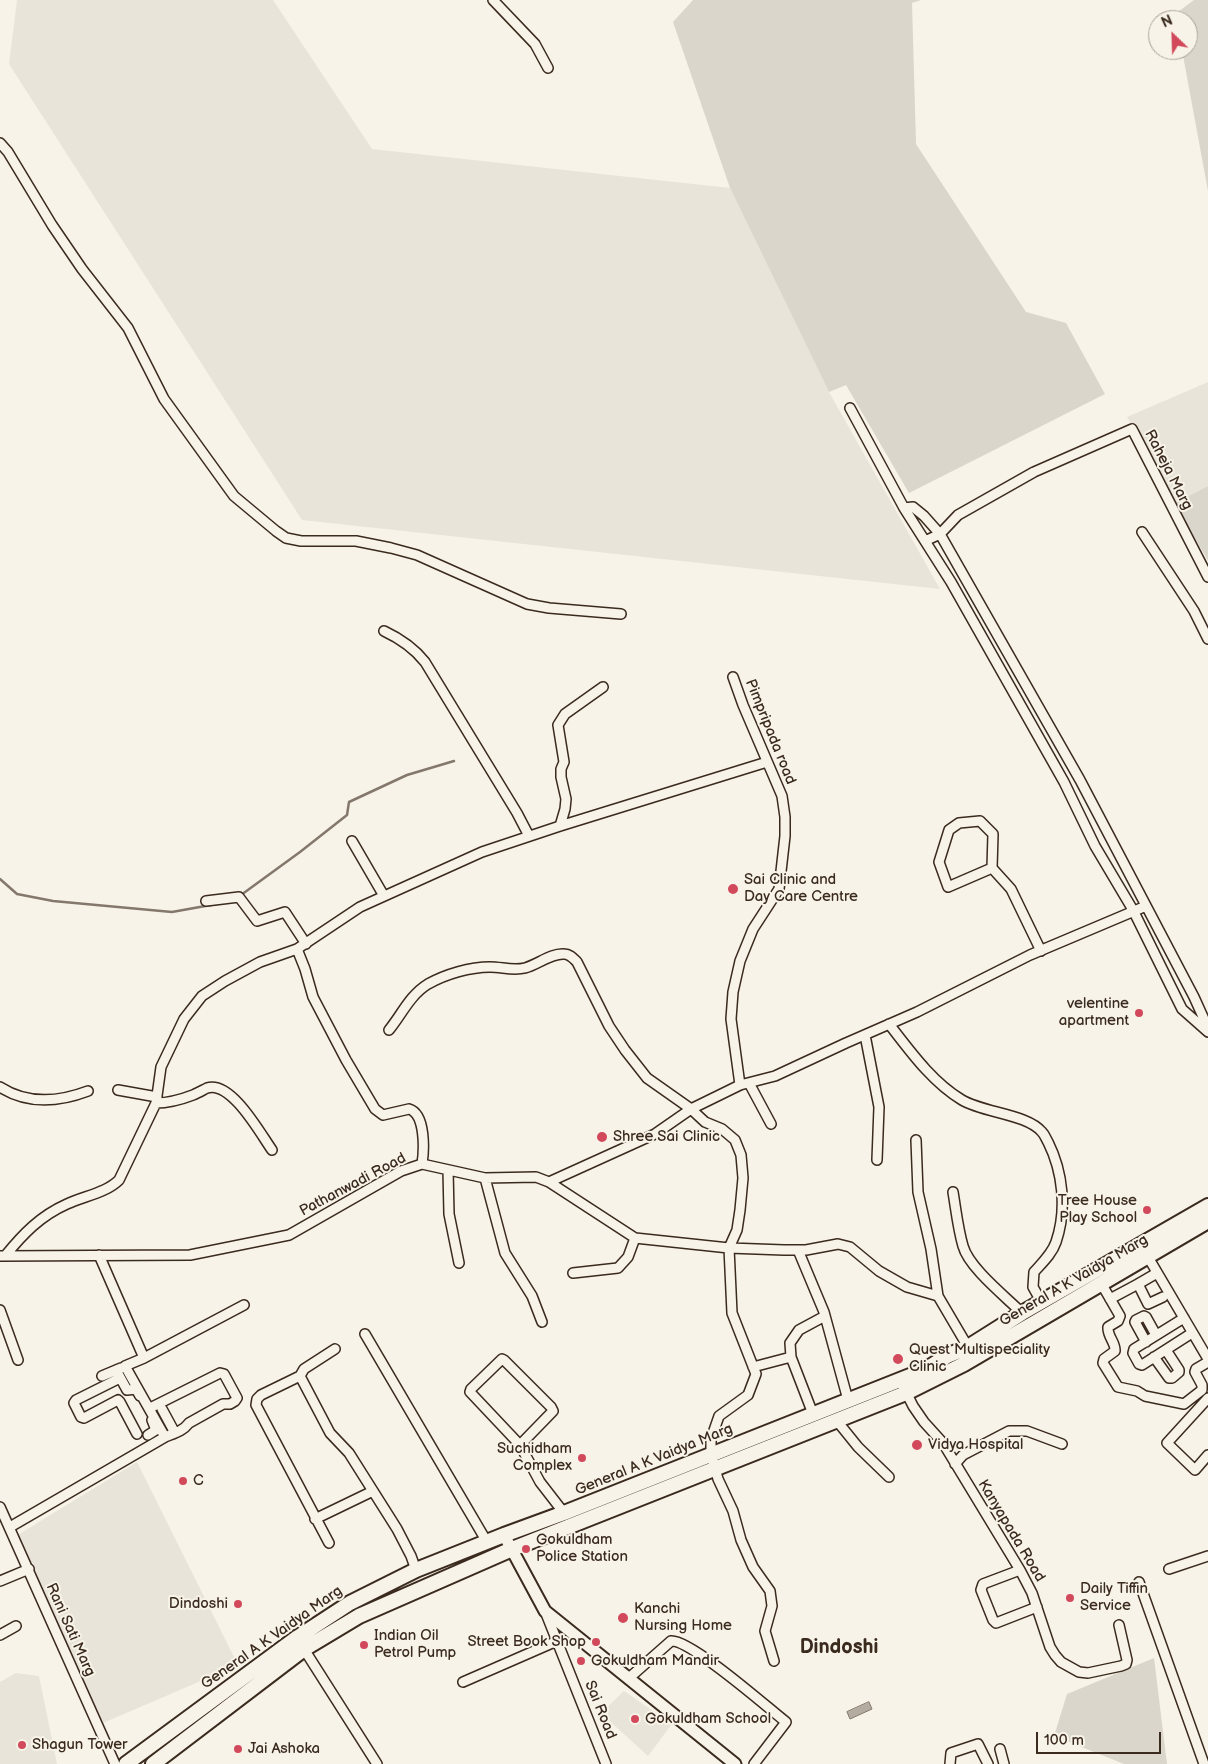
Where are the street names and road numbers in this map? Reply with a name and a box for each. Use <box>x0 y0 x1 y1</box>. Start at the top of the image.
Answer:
street label: Raheja Marg <box>1140 427 1196 513</box>
street label: Pimpripada road <box>741 677 799 787</box>
street label: Pathanwadi Road <box>297 1149 409 1221</box>
street label: General A K Vaidya Marg <box>997 1231 1151 1331</box>
street label: General A K Vaidya Marg <box>573 1420 735 1500</box>
street label: Kanyapada Road <box>973 1477 1049 1585</box>
street label: Rani Sati Marg <box>41 1581 99 1679</box>
street label: General A K Vaidya Marg <box>198 1582 346 1694</box>
street label: Sai Road <box>580 1678 620 1742</box>

